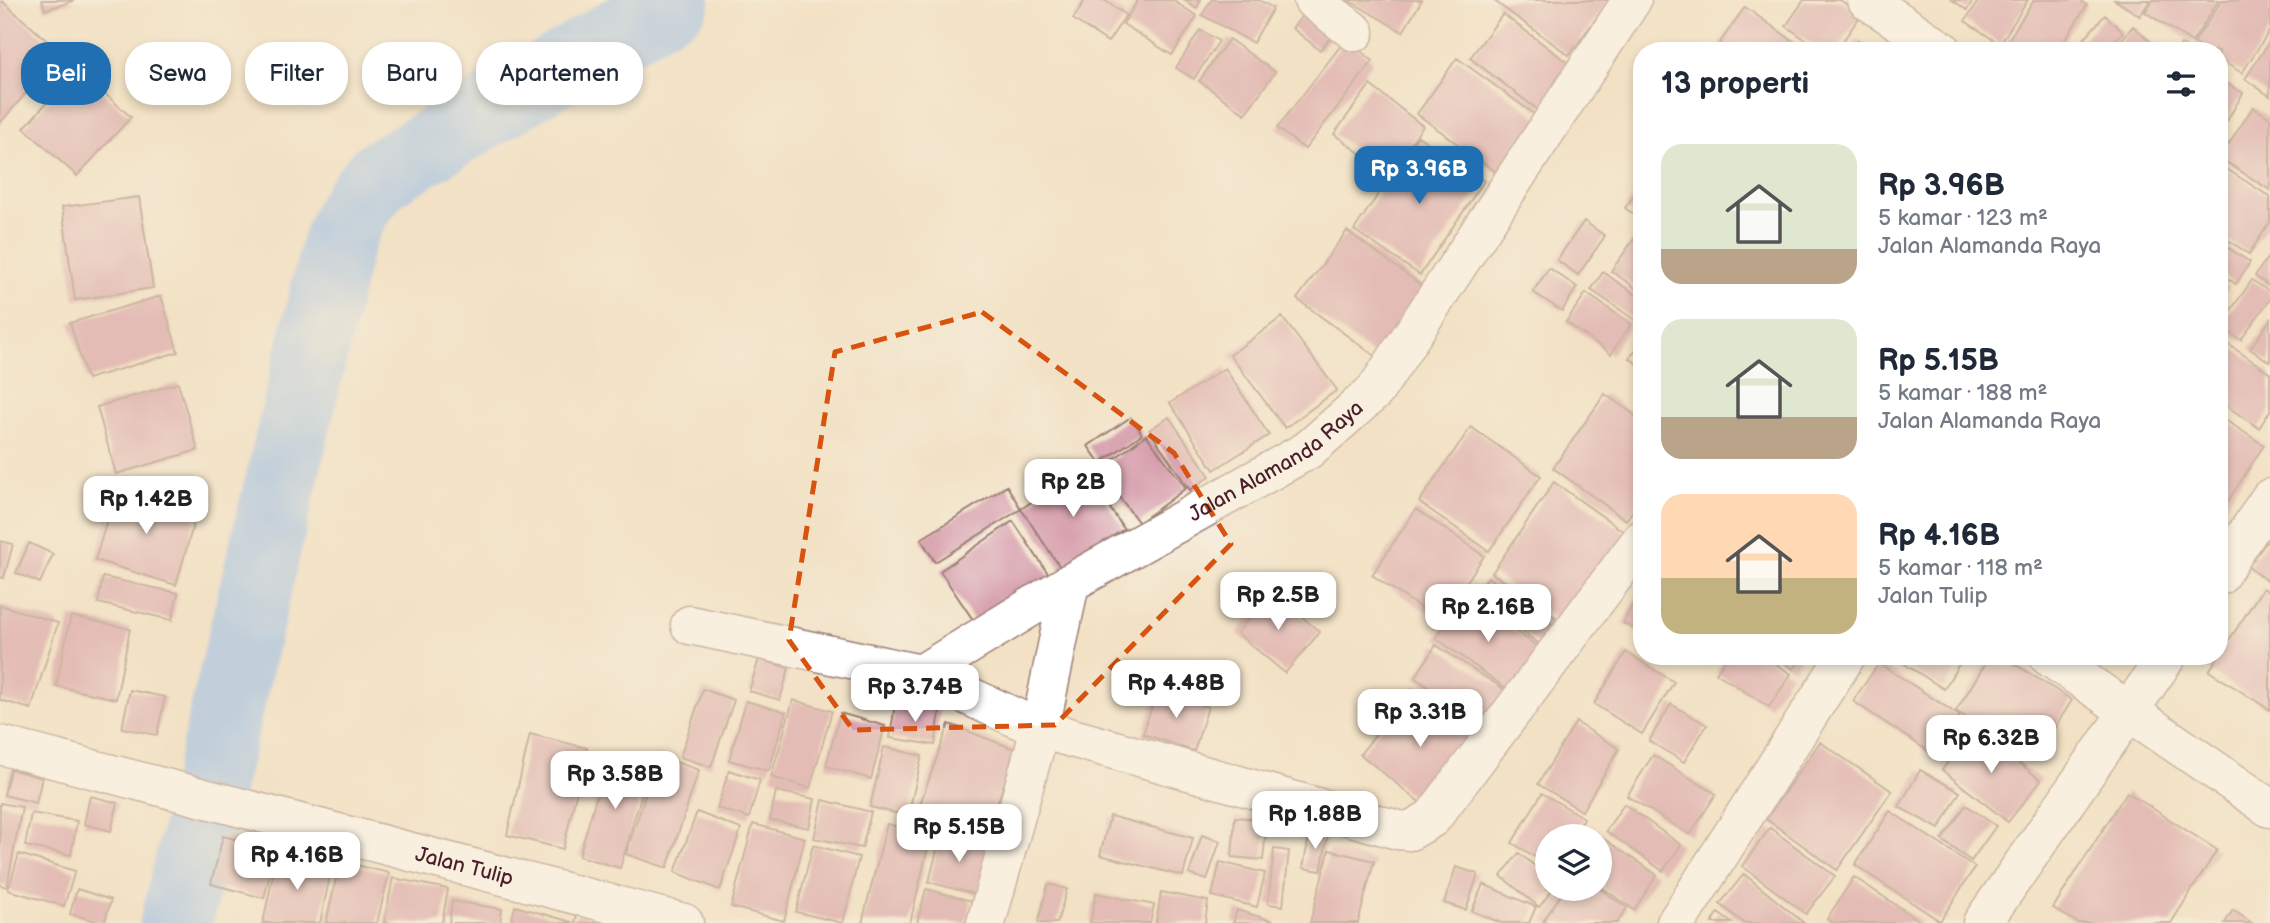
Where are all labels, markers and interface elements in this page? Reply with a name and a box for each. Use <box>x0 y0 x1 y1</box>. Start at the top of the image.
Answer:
chip: Beli <box>21 42 111 105</box>
chip: Sewa <box>125 42 231 105</box>
chip: Filter <box>245 42 348 105</box>
chip: Baru <box>362 42 462 105</box>
chip: Apartemen <box>476 42 643 105</box>
icon: filters <box>2162 65 2200 103</box>
text: 13 properti <box>1661 66 1809 102</box>
pin: Rp 3.96B <box>1347 146 1491 206</box>
text: Rp 3.96B <box>1370 155 1468 183</box>
text: Rp 3.96B <box>1878 168 2005 204</box>
icon: home <box>1717 172 1801 256</box>
text: 5 kamar · 123 m² <box>1878 204 2048 232</box>
text: Jalan Alamanda Raya <box>1878 232 2101 260</box>
text: Rp 5.15B <box>1878 343 1999 379</box>
icon: home <box>1717 347 1801 431</box>
text: 5 kamar · 188 m² <box>1878 379 2048 407</box>
street label: Jalan Alamanda Raya <box>1184 395 1368 527</box>
text: Jalan Alamanda Raya <box>1878 407 2101 435</box>
pin: Rp 2B <box>1024 460 1122 519</box>
text: Rp 2B <box>1040 468 1106 496</box>
pin: Rp 1.42B <box>74 476 218 536</box>
text: Rp 1.42B <box>99 485 193 513</box>
text: Rp 4.16B <box>1878 518 2000 554</box>
icon: home <box>1717 522 1801 606</box>
text: 5 kamar · 118 m² <box>1878 554 2043 582</box>
pin: Rp 2.5B <box>1213 572 1343 632</box>
text: Rp 2.5B <box>1236 581 1320 609</box>
text: Jalan Tulip <box>1878 582 1988 610</box>
pin: Rp 2.16B <box>1416 584 1560 644</box>
text: Rp 2.16B <box>1441 593 1535 621</box>
pin: Rp 4.48B <box>1104 660 1248 720</box>
pin: Rp 3.74B <box>843 664 987 724</box>
text: Rp 4.48B <box>1127 669 1225 697</box>
text: Rp 3.74B <box>867 673 963 701</box>
pin: Rp 3.31B <box>1348 690 1492 749</box>
text: Rp 3.31B <box>1374 698 1467 726</box>
pin: Rp 6.32B <box>1919 716 2063 775</box>
text: Rp 6.32B <box>1942 724 2040 752</box>
pin: Rp 3.58B <box>543 752 687 811</box>
text: Rp 3.58B <box>567 760 663 788</box>
pin: Rp 1.88B <box>1243 792 1387 851</box>
text: Rp 1.88B <box>1268 800 1362 828</box>
pin: Rp 5.15B <box>887 804 1031 864</box>
text: Rp 5.15B <box>913 813 1005 841</box>
map controls <box>1535 824 1612 901</box>
button: layers <box>1535 824 1612 901</box>
pin: Rp 4.16B <box>225 832 369 892</box>
text: Rp 4.16B <box>250 841 344 869</box>
street label: Jalan Tulip <box>413 841 516 891</box>

